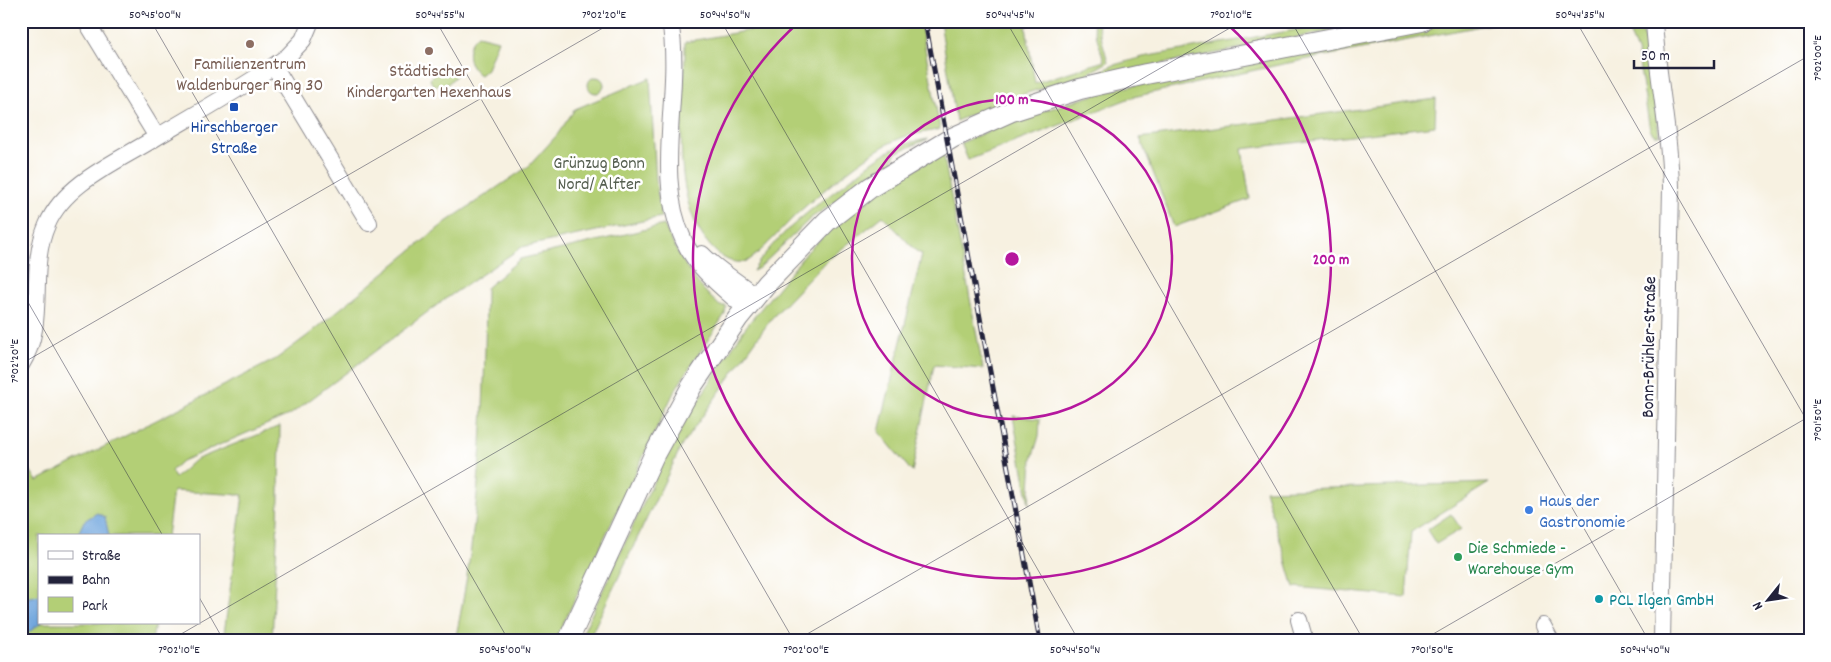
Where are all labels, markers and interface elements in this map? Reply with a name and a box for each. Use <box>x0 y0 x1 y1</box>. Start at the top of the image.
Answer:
text: 50°45'00"N <box>129 7 181 24</box>
text: 50°44'55"N <box>415 7 465 24</box>
text: 7°02'20"E <box>582 7 627 24</box>
text: 50°44'50"N <box>700 7 750 24</box>
text: 50°44'45"N <box>985 7 1035 24</box>
text: 7°02'10"E <box>1210 7 1252 24</box>
text: 50°44'35"N <box>1555 7 1605 24</box>
text: 7°02'00"E <box>1810 35 1827 81</box>
marker: Familienzentrum Waldenburger Ring 30 <box>244 38 256 50</box>
scale bar <box>1634 38 1714 70</box>
marker: Städtischer Kindergarten Hexenhaus <box>423 45 435 57</box>
text: 50 m <box>1641 46 1670 68</box>
place label: Familienzentrum Waldenburger Ring 30 <box>177 53 323 99</box>
place label: Städtischer Kindergarten Hexenhaus <box>346 60 512 106</box>
text: 100 m <box>995 90 1029 112</box>
marker: Hirschberger Straße <box>228 101 240 113</box>
place label: Hirschberger Straße <box>190 116 278 162</box>
park label: Grünzug Bonn Nord/ Alfter <box>553 152 645 198</box>
centre of rings <box>1003 250 1021 268</box>
text: 200 m <box>1313 250 1349 272</box>
street label: Bonn-Brühler-Straße <box>1637 276 1664 418</box>
text: 7°02'20"E <box>7 338 24 383</box>
text: 7°01'50"E <box>1810 399 1827 441</box>
place label: Haus der Gastronomie <box>1539 490 1625 536</box>
marker: Haus der Gastronomie <box>1523 504 1535 516</box>
legend <box>38 534 200 624</box>
place label: Die Schmiede - Warehouse Gym <box>1468 537 1574 583</box>
text: Straße <box>82 546 121 568</box>
marker: Die Schmiede - Warehouse Gym <box>1452 551 1464 563</box>
text: Bahn <box>82 570 110 592</box>
north arrow <box>1744 574 1794 624</box>
place label: PCL Ilgen GmbH <box>1609 589 1714 614</box>
marker: PCL Ilgen GmbH <box>1593 593 1605 605</box>
text: Park <box>82 596 108 618</box>
text: N <box>1748 597 1769 613</box>
text: 7°02'10"E <box>158 642 200 659</box>
text: 50°45'00"N <box>479 642 531 659</box>
text: 7°02'00"E <box>783 642 829 659</box>
text: 50°44'50"N <box>1050 642 1100 659</box>
text: 7°01'50"E <box>1411 642 1453 659</box>
text: 50°44'40"N <box>1620 642 1670 659</box>

